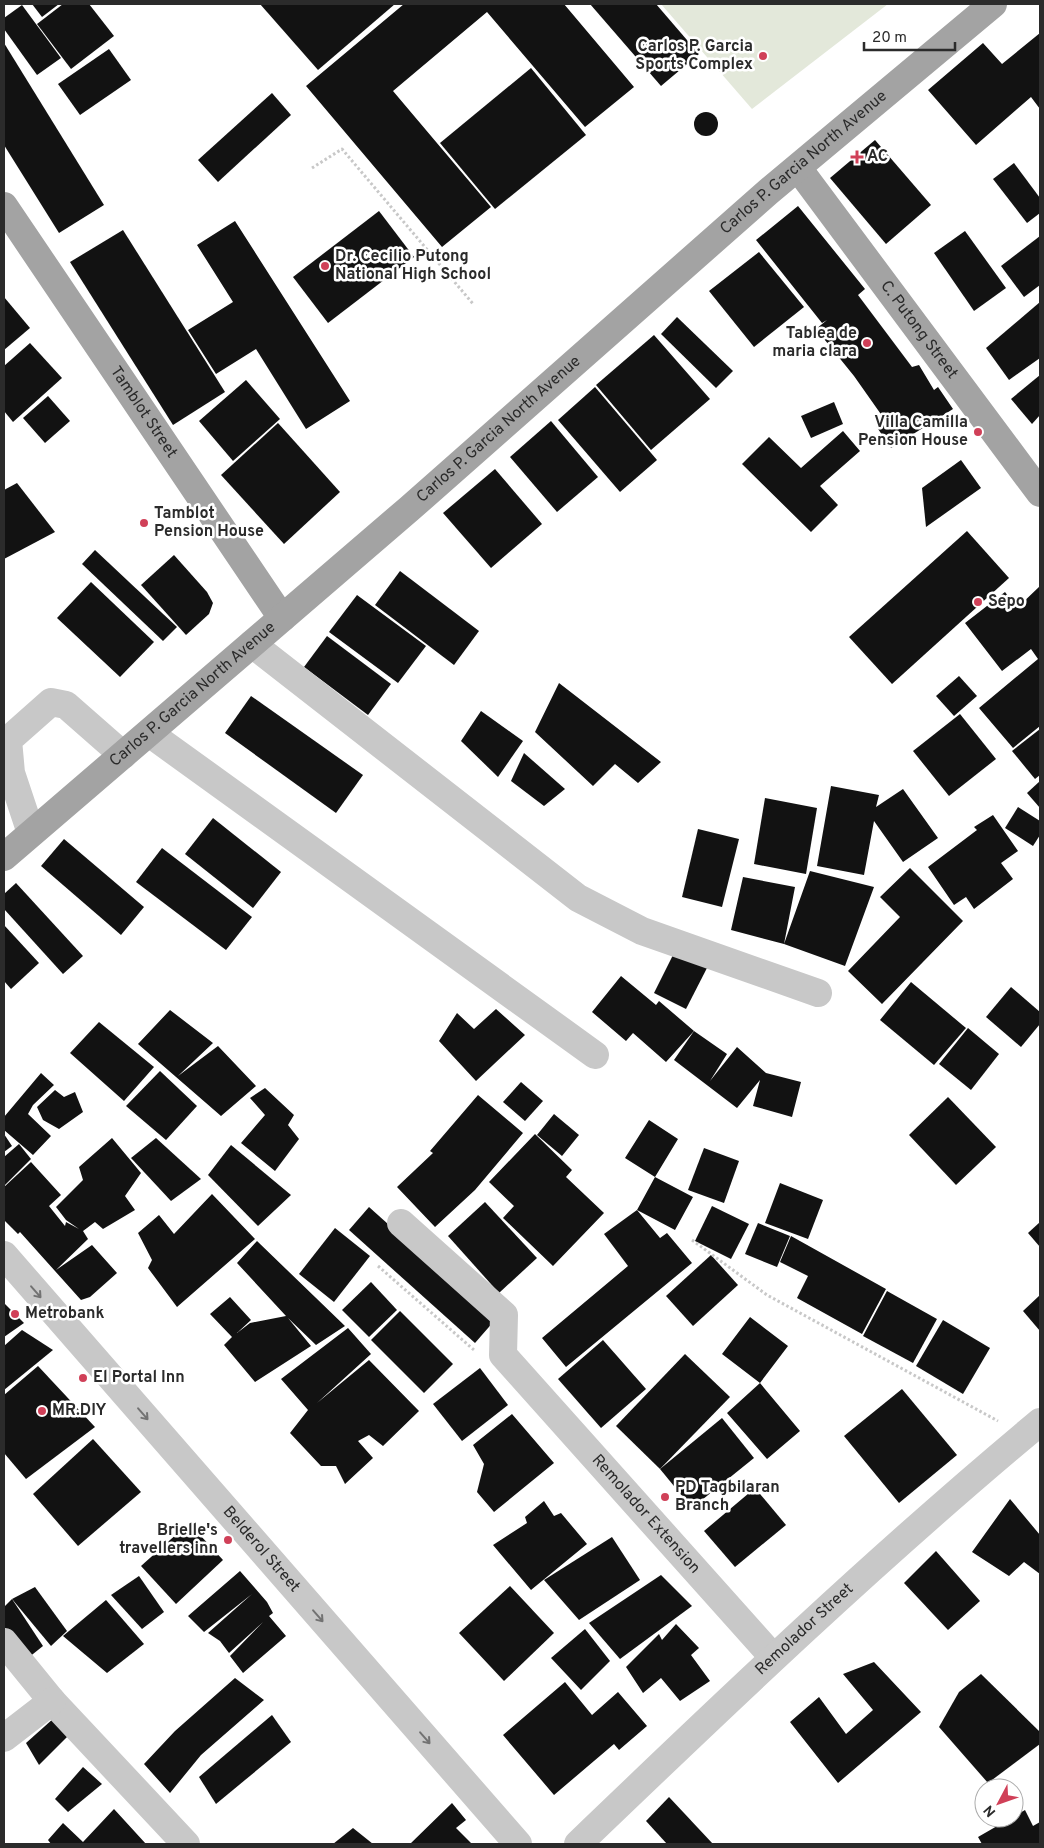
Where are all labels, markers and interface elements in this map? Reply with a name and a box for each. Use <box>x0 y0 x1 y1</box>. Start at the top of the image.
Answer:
scale bar <box>864 20 955 52</box>
text: 20 m <box>872 29 907 48</box>
place label: Carlos P. Garcia Sports Complex <box>635 37 753 75</box>
marker: Carlos P. Garcia Sports Complex <box>757 50 769 62</box>
street label: Carlos P. Garcia North Avenue <box>716 87 891 239</box>
place label: AC <box>867 147 888 167</box>
marker: AC <box>851 151 863 163</box>
place label: Dr. Cecilio Putong National High School <box>335 247 491 285</box>
marker: Dr. Cecilio Putong National High School <box>319 260 331 272</box>
street label: C. Putong Street <box>876 277 962 383</box>
place label: Tablea de maria clara <box>772 324 857 362</box>
marker: Tablea de maria clara <box>861 337 873 349</box>
street label: Carlos P. Garcia North Avenue <box>413 352 585 507</box>
street label: Tamblot Street <box>105 363 181 462</box>
place label: Villa Camilla Pension House <box>858 413 968 451</box>
marker: Villa Camilla Pension House <box>972 426 984 438</box>
place label: Tamblot Pension House <box>154 504 264 542</box>
marker: Tamblot Pension House <box>138 517 150 529</box>
place label: Sepo <box>988 592 1025 612</box>
marker: Sepo <box>972 596 984 608</box>
street label: Carlos P. Garcia North Avenue <box>106 618 280 772</box>
one-way arrow <box>30 1285 42 1298</box>
place label: Metrobank <box>25 1304 105 1324</box>
marker: Metrobank <box>9 1308 21 1320</box>
place label: El Portal Inn <box>93 1368 185 1388</box>
marker: El Portal Inn <box>77 1372 89 1384</box>
place label: MR.DIY <box>52 1401 106 1421</box>
marker: MR.DIY <box>36 1405 48 1417</box>
one-way arrow <box>137 1408 148 1421</box>
street label: Remolador Extension <box>587 1451 704 1578</box>
place label: PD Tagbilaran Branch <box>675 1478 780 1516</box>
marker: PD Tagbilaran Branch <box>659 1491 671 1503</box>
street label: Belderol Street <box>218 1502 304 1597</box>
place label: Brielle's travellers inn <box>119 1521 218 1559</box>
marker: Brielle's travellers inn <box>222 1534 234 1546</box>
street label: Remolador Street <box>751 1579 858 1680</box>
one-way arrow <box>313 1609 324 1622</box>
one-way arrow <box>420 1732 431 1745</box>
north arrow <box>974 1778 1024 1828</box>
text: N <box>981 1801 1000 1820</box>

